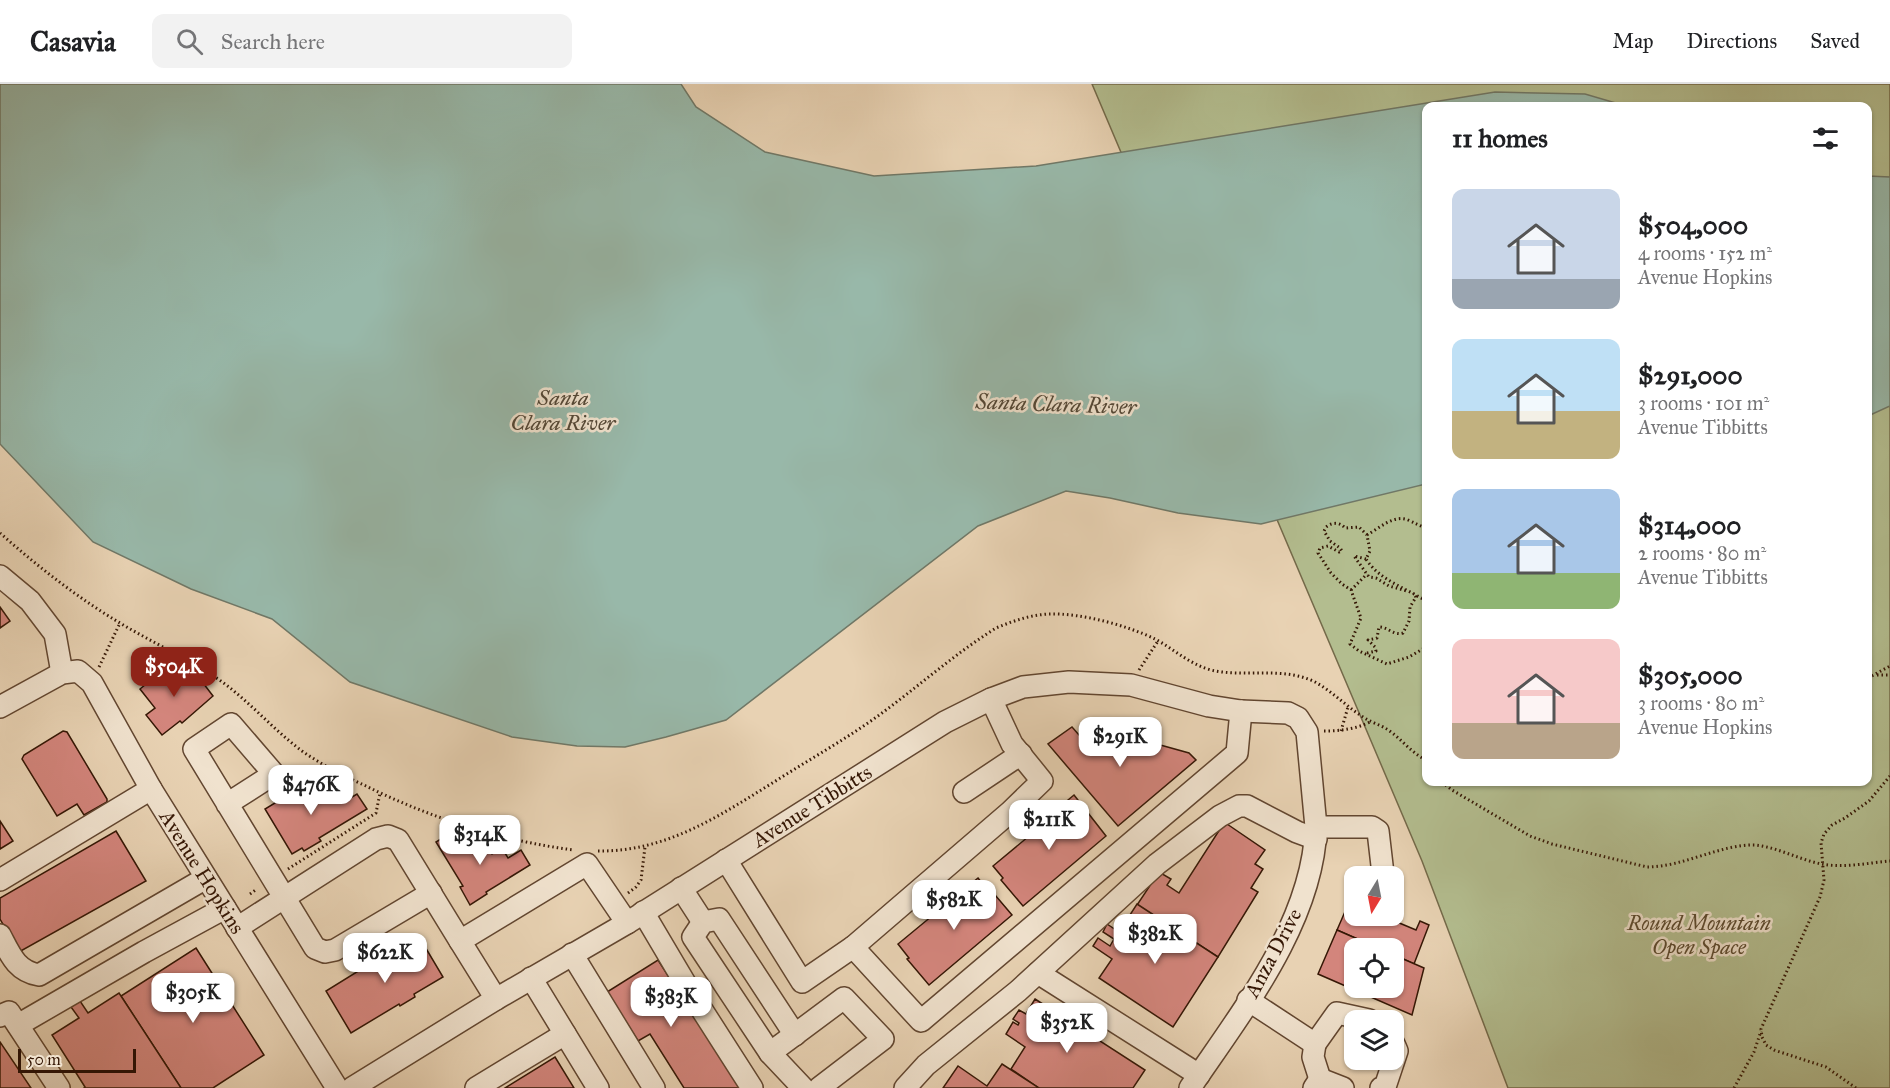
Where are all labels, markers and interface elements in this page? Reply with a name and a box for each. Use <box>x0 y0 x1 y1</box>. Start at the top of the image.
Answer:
search box <box>152 14 572 68</box>
text: Casavia <box>30 24 116 59</box>
icon: search <box>173 25 206 58</box>
text: Search here <box>221 28 325 55</box>
text: Map <box>1613 28 1654 54</box>
text: Directions <box>1687 28 1777 54</box>
text: Saved <box>1810 28 1860 54</box>
text: 11 homes <box>1452 122 1548 154</box>
icon: filters <box>1809 122 1842 155</box>
text: $504,000 <box>1638 209 1748 241</box>
icon: home <box>1500 213 1572 285</box>
text: 4 rooms · 152 m² <box>1638 241 1772 265</box>
text: Avenue Hopkins <box>1638 265 1772 289</box>
text: $291,000 <box>1638 359 1743 391</box>
icon: home <box>1500 363 1572 435</box>
water label: Santa Clara River <box>511 384 617 436</box>
water label: Santa Clara River <box>974 388 1139 420</box>
text: 3 rooms · 101 m² <box>1638 391 1769 415</box>
text: Avenue Tibbitts <box>1638 415 1768 439</box>
text: $314,000 <box>1638 509 1741 541</box>
icon: home <box>1500 513 1572 585</box>
text: 2 rooms · 80 m² <box>1638 541 1766 565</box>
text: Avenue Tibbitts <box>1638 565 1768 589</box>
pin: $504K <box>132 647 216 698</box>
text: $504K <box>145 654 203 678</box>
text: $305,000 <box>1638 659 1743 691</box>
icon: home <box>1500 663 1572 735</box>
text: 3 rooms · 80 m² <box>1638 691 1764 715</box>
text: Avenue Hopkins <box>1638 715 1772 739</box>
pin: $291K <box>1078 717 1162 768</box>
text: $291K <box>1093 724 1147 748</box>
street label: Avenue Tibbitts <box>747 759 877 854</box>
pin: $476K <box>269 765 353 816</box>
text: $476K <box>282 772 340 796</box>
pin: $211K <box>1007 800 1091 851</box>
street label: Avenue Hopkins <box>153 804 250 939</box>
text: $211K <box>1023 807 1075 831</box>
pin: $314K <box>438 815 522 866</box>
text: $314K <box>453 822 507 846</box>
north arrow <box>1344 866 1404 926</box>
map controls <box>1344 866 1404 1070</box>
pin: $582K <box>912 880 996 931</box>
text: $582K <box>926 887 982 911</box>
street label: Anza Drive <box>1238 904 1307 1003</box>
park label: Round Mountain Open Space <box>1626 910 1771 960</box>
pin: $382K <box>1113 914 1197 965</box>
text: $382K <box>1128 921 1182 945</box>
pin: $622K <box>343 933 427 984</box>
button: locate <box>1344 938 1404 998</box>
text: $622K <box>357 940 413 964</box>
pin: $305K <box>151 973 235 1024</box>
pin: $383K <box>629 977 713 1028</box>
text: $305K <box>165 980 221 1004</box>
text: $383K <box>645 984 697 1008</box>
pin: $352K <box>1025 1003 1109 1054</box>
text: $352K <box>1040 1010 1094 1034</box>
button: layers <box>1344 1010 1404 1070</box>
scale bar <box>18 1046 136 1074</box>
text: 50 m <box>27 1050 61 1069</box>

